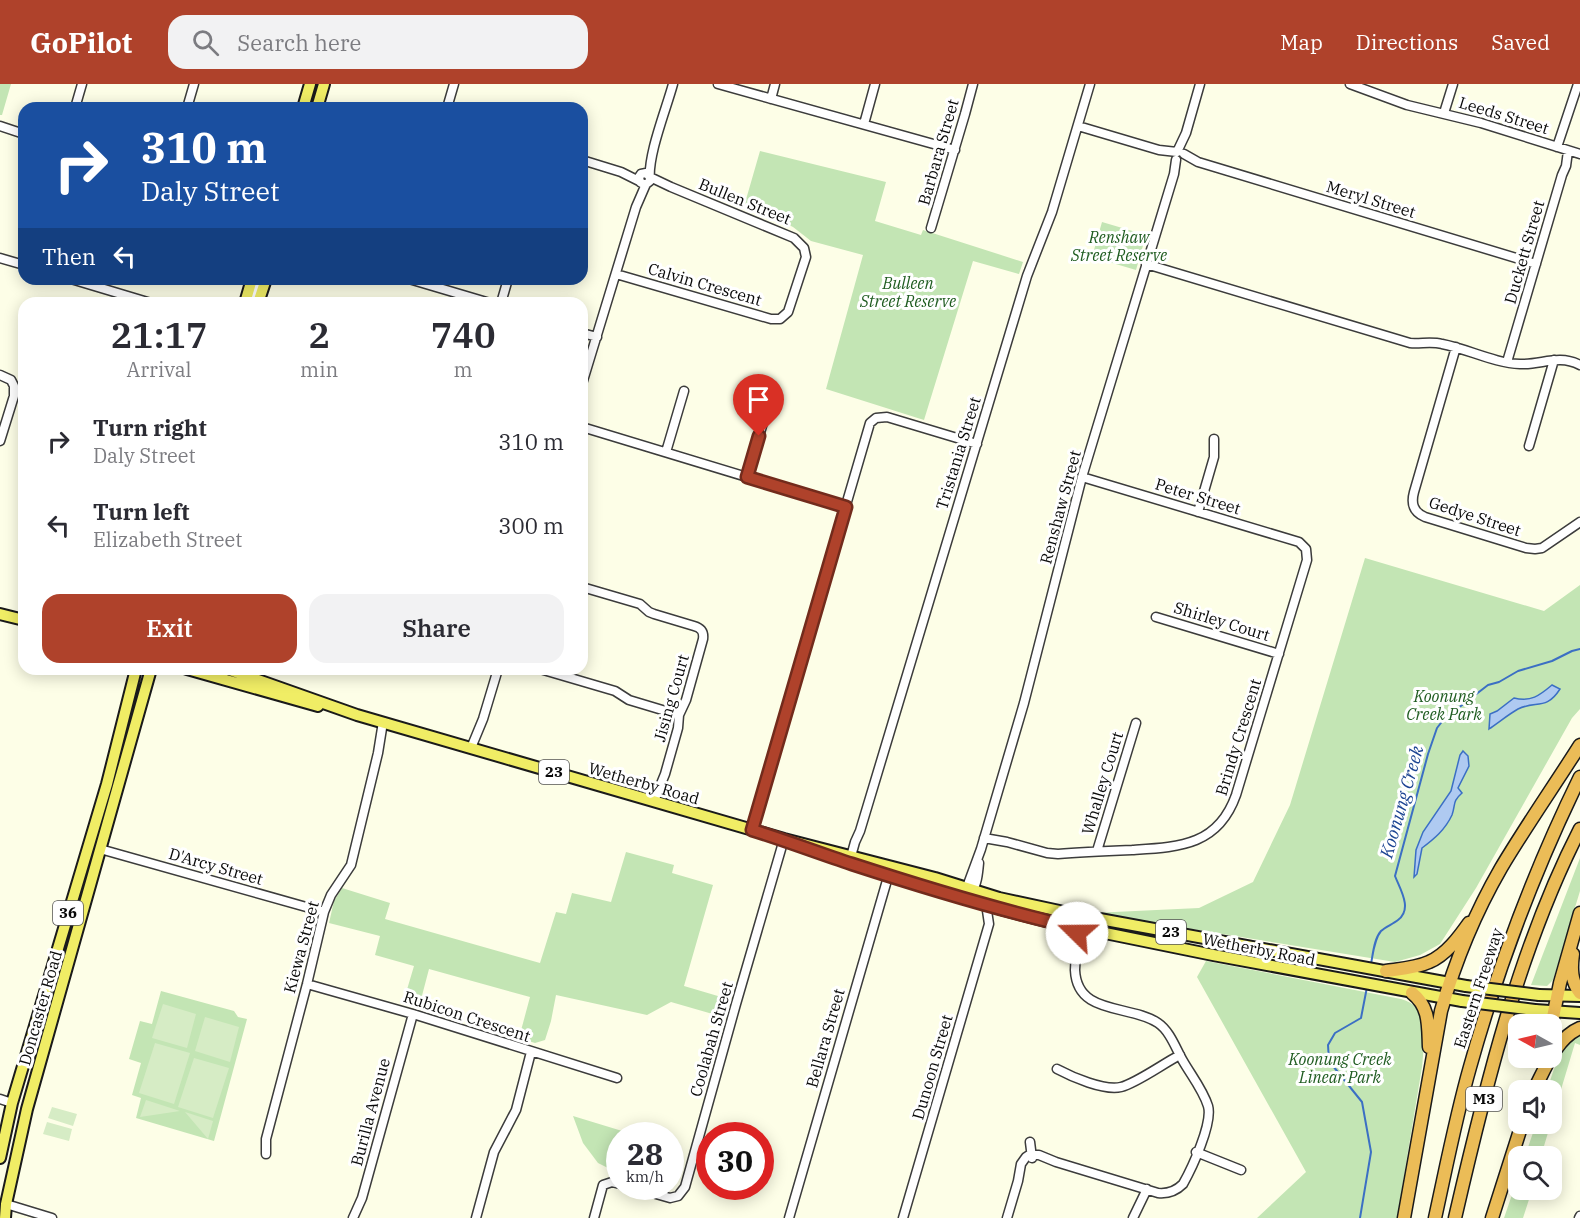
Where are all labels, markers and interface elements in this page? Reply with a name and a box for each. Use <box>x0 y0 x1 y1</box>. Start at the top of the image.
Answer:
search box <box>168 15 588 69</box>
text: GoPilot <box>30 24 132 61</box>
icon: search <box>189 26 222 59</box>
text: Search here <box>237 28 361 57</box>
text: Map <box>1280 28 1323 56</box>
text: Directions <box>1356 28 1458 56</box>
text: Saved <box>1491 28 1550 56</box>
street label: Leeds Street <box>1457 92 1552 138</box>
street label: Barbara Street <box>913 96 963 207</box>
text: 310 m <box>141 120 267 175</box>
icon: right <box>42 126 120 204</box>
text: Daly Street <box>141 173 279 208</box>
street label: Bullen Street <box>696 173 794 229</box>
street label: Meryl Street <box>1324 176 1418 222</box>
street label: Duckett Street <box>1500 198 1548 306</box>
park label: Renshaw Street Reserve <box>1070 227 1167 265</box>
icon: left <box>108 240 141 273</box>
text: Then <box>42 242 96 271</box>
street label: Calvin Crescent <box>646 258 765 310</box>
park label: Bulleen Street Reserve <box>859 273 956 311</box>
text: 21:17 <box>110 311 208 358</box>
text: 2 <box>308 311 330 358</box>
text: 740 <box>431 311 496 358</box>
text: Arrival <box>126 356 192 383</box>
text: min <box>300 356 338 383</box>
text: m <box>454 356 473 383</box>
pin <box>733 374 784 436</box>
icon: arrive <box>742 383 775 416</box>
street label: Tristania Street <box>931 394 985 512</box>
text: Turn right <box>93 413 207 442</box>
icon: right <box>42 425 75 458</box>
text: 310 m <box>498 427 564 456</box>
text: Daly Street <box>93 442 196 469</box>
street label: Renshaw Street <box>1035 448 1085 566</box>
street label: Peter Street <box>1153 474 1243 519</box>
street label: Gedye Street <box>1426 492 1524 540</box>
text: Turn left <box>93 497 189 526</box>
icon: left <box>42 509 75 542</box>
text: 300 m <box>498 511 564 540</box>
text: Elizabeth Street <box>93 526 242 553</box>
button: Exit <box>42 594 297 663</box>
button: Share <box>309 594 564 663</box>
street label: Shirley Court <box>1172 597 1273 645</box>
street label: Jising Court <box>649 652 693 744</box>
street label: Brindy Crescent <box>1211 676 1265 798</box>
park label: Koonung Creek Park <box>1406 686 1482 724</box>
street label: Whalley Court <box>1077 729 1127 837</box>
water label: Koonung Creek <box>1374 743 1429 862</box>
street label: Wetherby Road <box>586 758 702 808</box>
road number: 23 <box>539 760 569 784</box>
street label: D'Arcy Street <box>167 843 266 889</box>
street label: Kiewa Street <box>279 898 323 995</box>
road number: 36 <box>53 901 83 925</box>
position arrow <box>1045 901 1109 965</box>
road number: 23 <box>1156 920 1186 944</box>
street label: Eastern Freeway <box>1449 925 1507 1051</box>
street label: Wetherby Road <box>1201 928 1317 970</box>
street label: Doncaster Road <box>14 948 66 1068</box>
street label: Coolabah Street <box>685 979 737 1099</box>
street label: Rubicon Crescent <box>401 986 533 1046</box>
street label: Bellara Street <box>801 986 849 1090</box>
street label: Dunoon Street <box>907 1012 957 1122</box>
north arrow <box>1508 1014 1562 1068</box>
map controls <box>1508 1014 1562 1200</box>
park label: Koonung Creek Linear Park <box>1287 1049 1392 1087</box>
street label: Burilla Avenue <box>346 1056 394 1168</box>
button: sound <box>1508 1080 1562 1134</box>
road number: M3 <box>1466 1087 1502 1111</box>
speed limit sign: 30 <box>696 1122 774 1200</box>
text: 28 <box>627 1134 663 1173</box>
button: search <box>1508 1146 1562 1200</box>
text: km/h <box>626 1167 664 1186</box>

